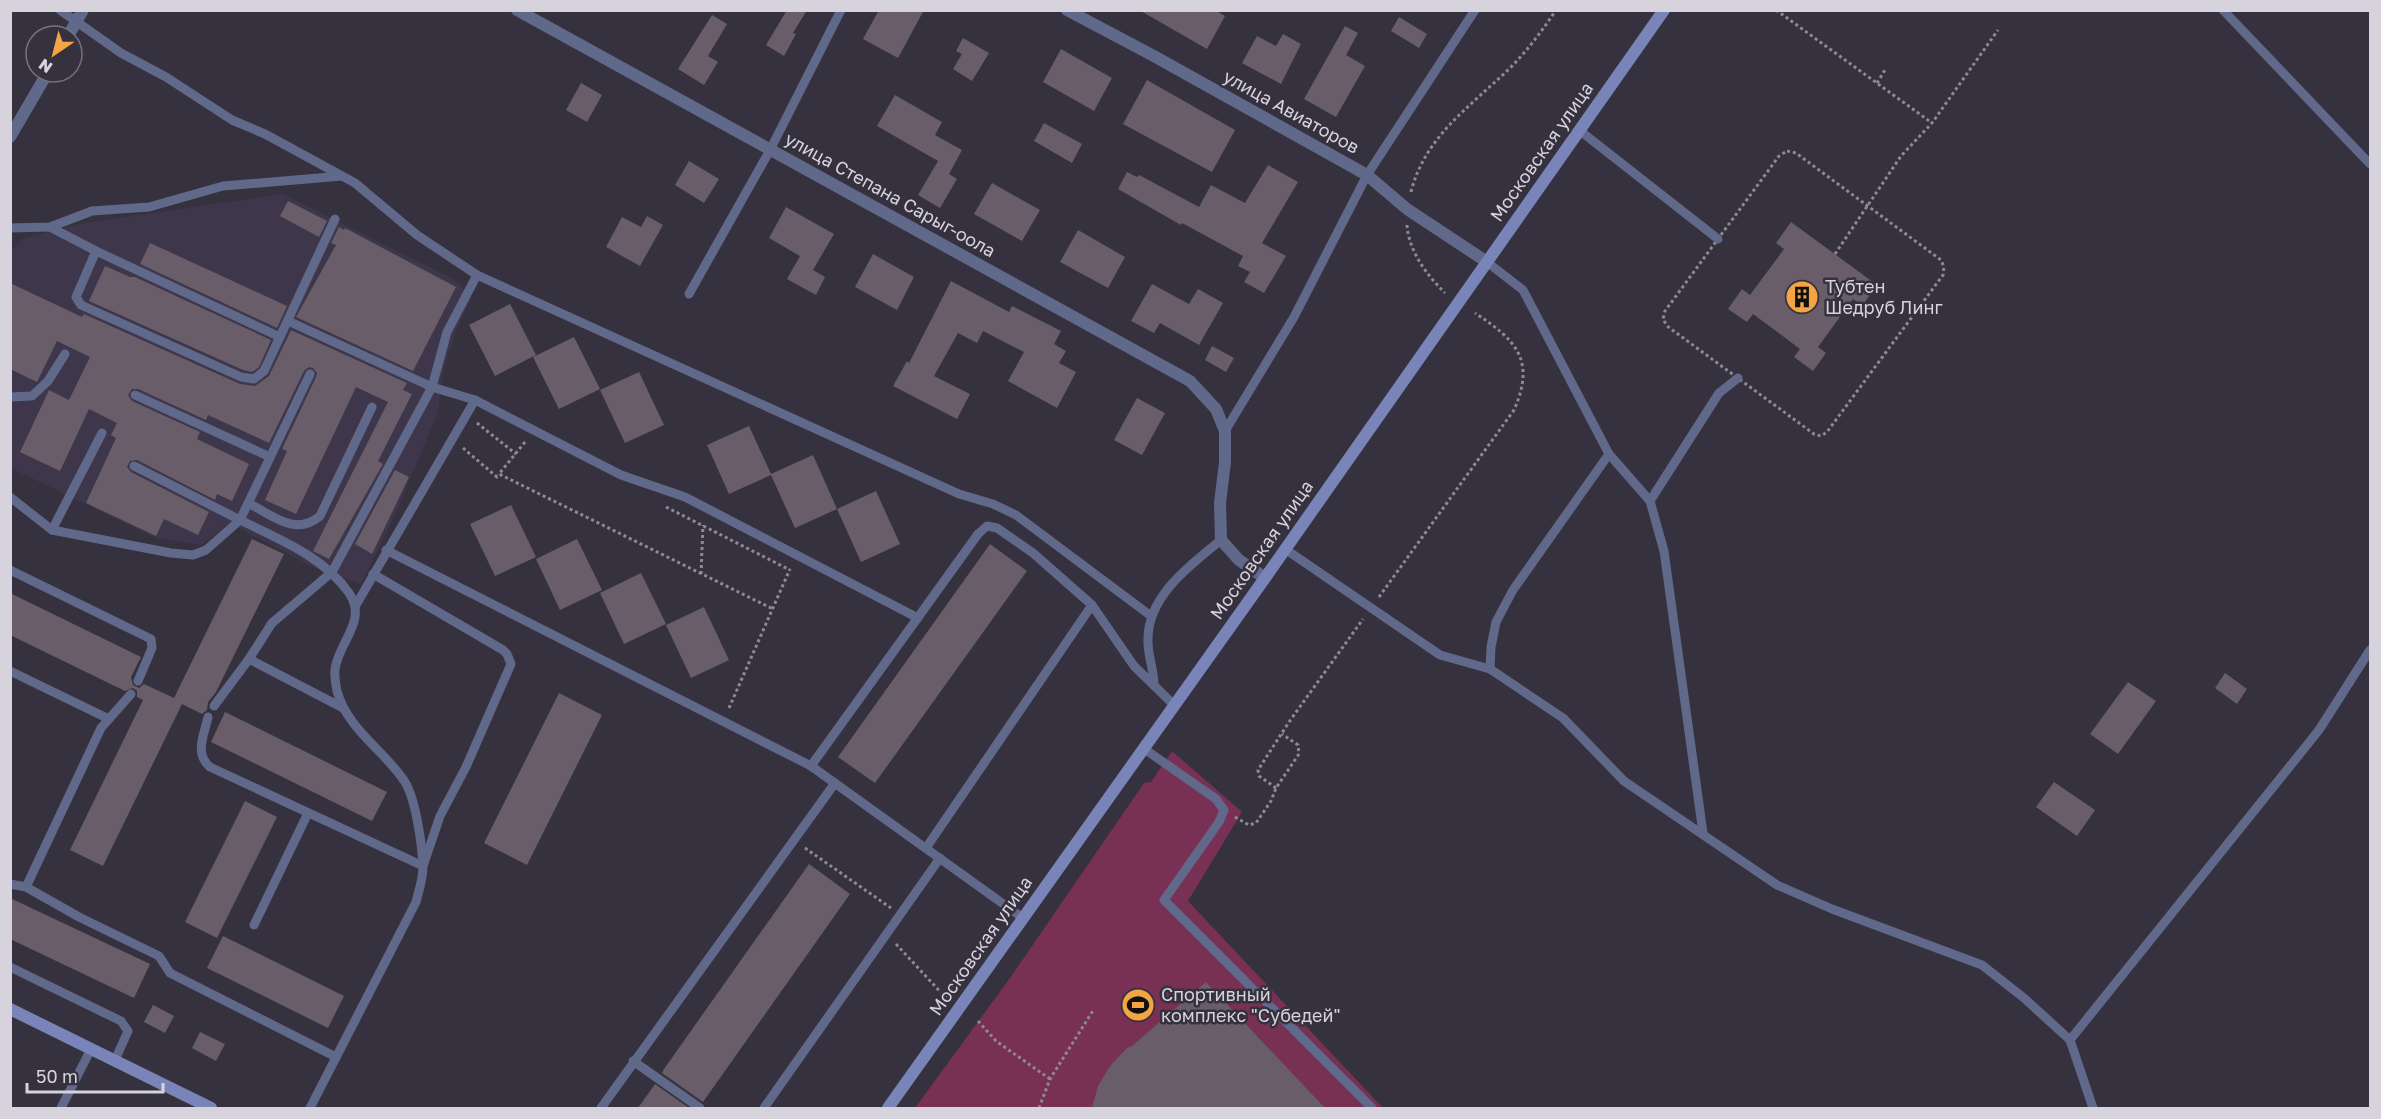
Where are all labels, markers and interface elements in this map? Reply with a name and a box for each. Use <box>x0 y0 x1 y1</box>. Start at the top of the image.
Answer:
north arrow <box>24 24 84 84</box>
text: N <box>35 55 56 78</box>
street label: улица Авиаторов <box>1220 65 1363 158</box>
street label: Московская улица <box>1485 78 1597 225</box>
street label: улица Степана Сарыг-оола <box>781 127 1000 261</box>
place label: Тубтен Шедруб Линг <box>1825 275 1943 318</box>
building icon: Тубтен Шедруб Линг <box>1784 279 1820 315</box>
street label: Московская улица <box>1205 476 1317 623</box>
street label: Московская улица <box>924 872 1036 1019</box>
place label: Спортивный комплекс "Субедей" <box>1161 983 1340 1026</box>
sports icon: Спортивный комплекс "Субедей" <box>1120 987 1156 1023</box>
scale bar <box>27 1056 164 1094</box>
text: 50 m <box>36 1065 78 1087</box>

